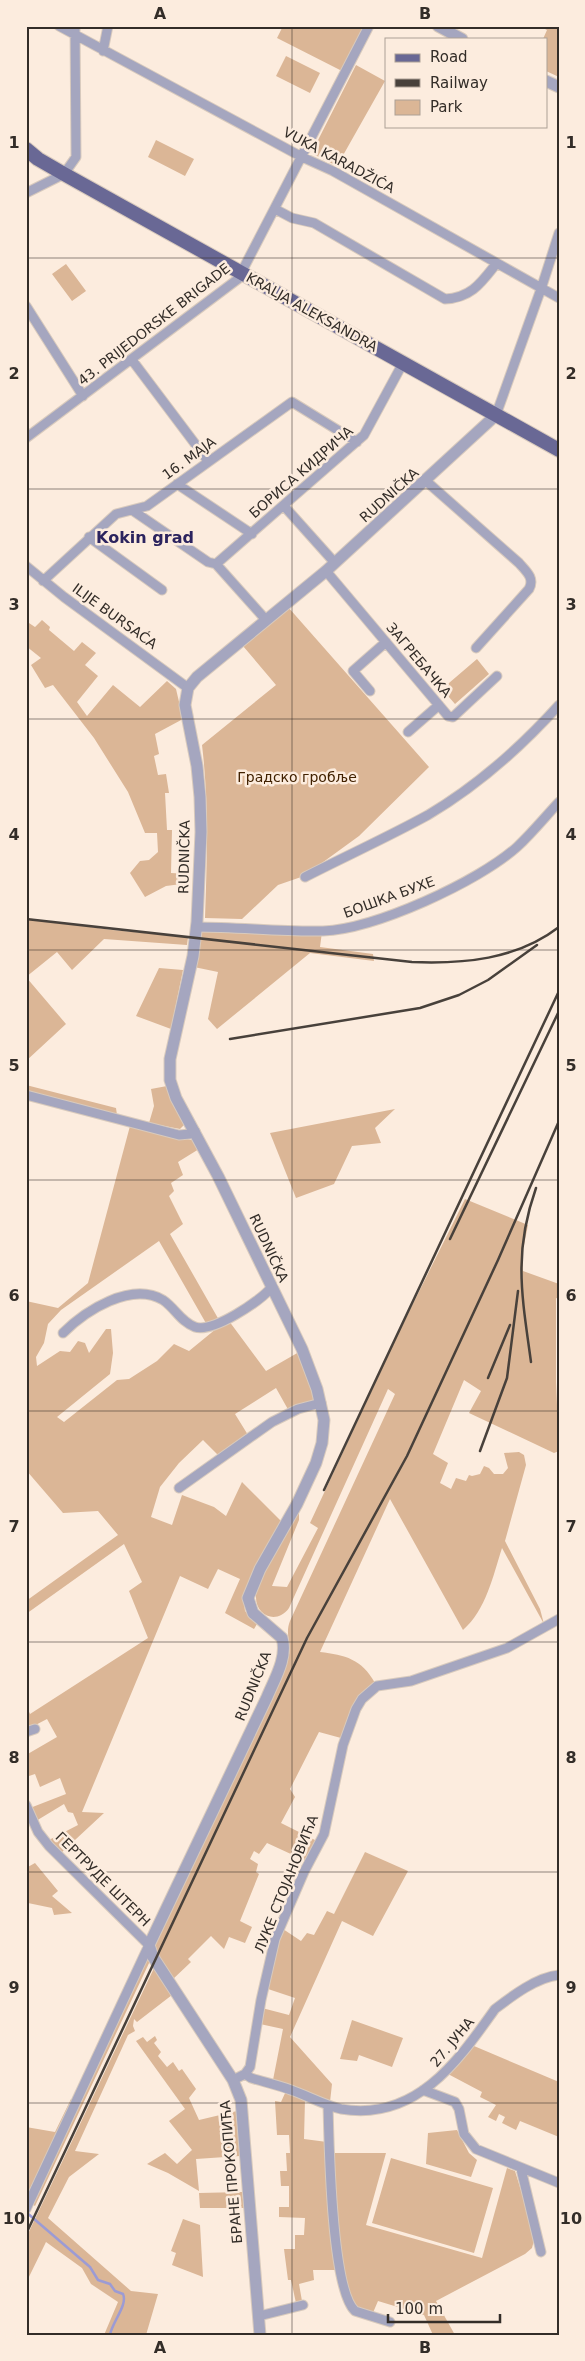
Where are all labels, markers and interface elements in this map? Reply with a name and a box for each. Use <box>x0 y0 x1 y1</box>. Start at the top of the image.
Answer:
text: A <box>154 4 167 23</box>
text: B <box>419 4 431 23</box>
legend <box>385 38 548 128</box>
text: Road <box>430 48 468 66</box>
text: Railway <box>430 74 488 92</box>
text: Park <box>430 98 463 116</box>
street label: VUKA KARADŽIĆA <box>281 123 398 196</box>
text: 1 <box>8 133 20 152</box>
text: 1 <box>565 133 577 152</box>
street label: 43. PRIJEDORSKE BRIGADE <box>75 260 233 388</box>
street label: KRALJA ALEKSANDRA <box>244 269 381 355</box>
text: 2 <box>8 364 20 383</box>
text: 2 <box>565 364 577 383</box>
street label: БОРИСА KИДРИЧА <box>246 422 356 521</box>
street label: 16. МАЈА <box>159 433 219 483</box>
street label: RUDNIČKA <box>356 463 422 526</box>
district label: Kokin grad <box>96 528 194 547</box>
street label: ILIJE BURSAĆA <box>69 579 161 652</box>
text: 3 <box>8 595 20 614</box>
text: 3 <box>565 595 577 614</box>
street label: ЗАГРЕБАЧКА <box>383 619 455 701</box>
park label: Градско гробље <box>237 769 357 785</box>
street label: RUDNIČKA <box>174 820 193 894</box>
text: 4 <box>8 825 20 844</box>
text: 4 <box>565 825 577 844</box>
street label: БОШКА БУХЕ <box>341 873 437 921</box>
text: 5 <box>8 1056 20 1075</box>
text: 5 <box>565 1056 577 1075</box>
street label: RUDNIČKA <box>246 1211 293 1285</box>
text: 6 <box>8 1286 20 1305</box>
text: 6 <box>565 1286 577 1305</box>
text: 7 <box>8 1517 20 1536</box>
text: 7 <box>565 1517 577 1536</box>
street label: RUDNIČKA <box>231 1648 274 1723</box>
text: 8 <box>8 1748 20 1767</box>
text: 8 <box>565 1748 577 1767</box>
street label: ЛУКЕ СТОЈАНОВИЋА <box>251 1812 321 1955</box>
street label: ГЕРТРУДЕ ШТЕРН <box>52 1828 154 1930</box>
text: 9 <box>8 1978 20 1997</box>
text: 9 <box>565 1978 577 1997</box>
street label: 27. ЈУНА <box>427 2014 478 2070</box>
street label: БРАНЕ ПРОКОПИЋА <box>217 2099 245 2244</box>
text: 10 <box>3 2209 25 2228</box>
text: 10 <box>560 2209 582 2228</box>
scale bar <box>388 2291 500 2323</box>
text: 100 m <box>395 2300 443 2318</box>
text: A <box>154 2338 167 2357</box>
text: B <box>419 2338 431 2357</box>

